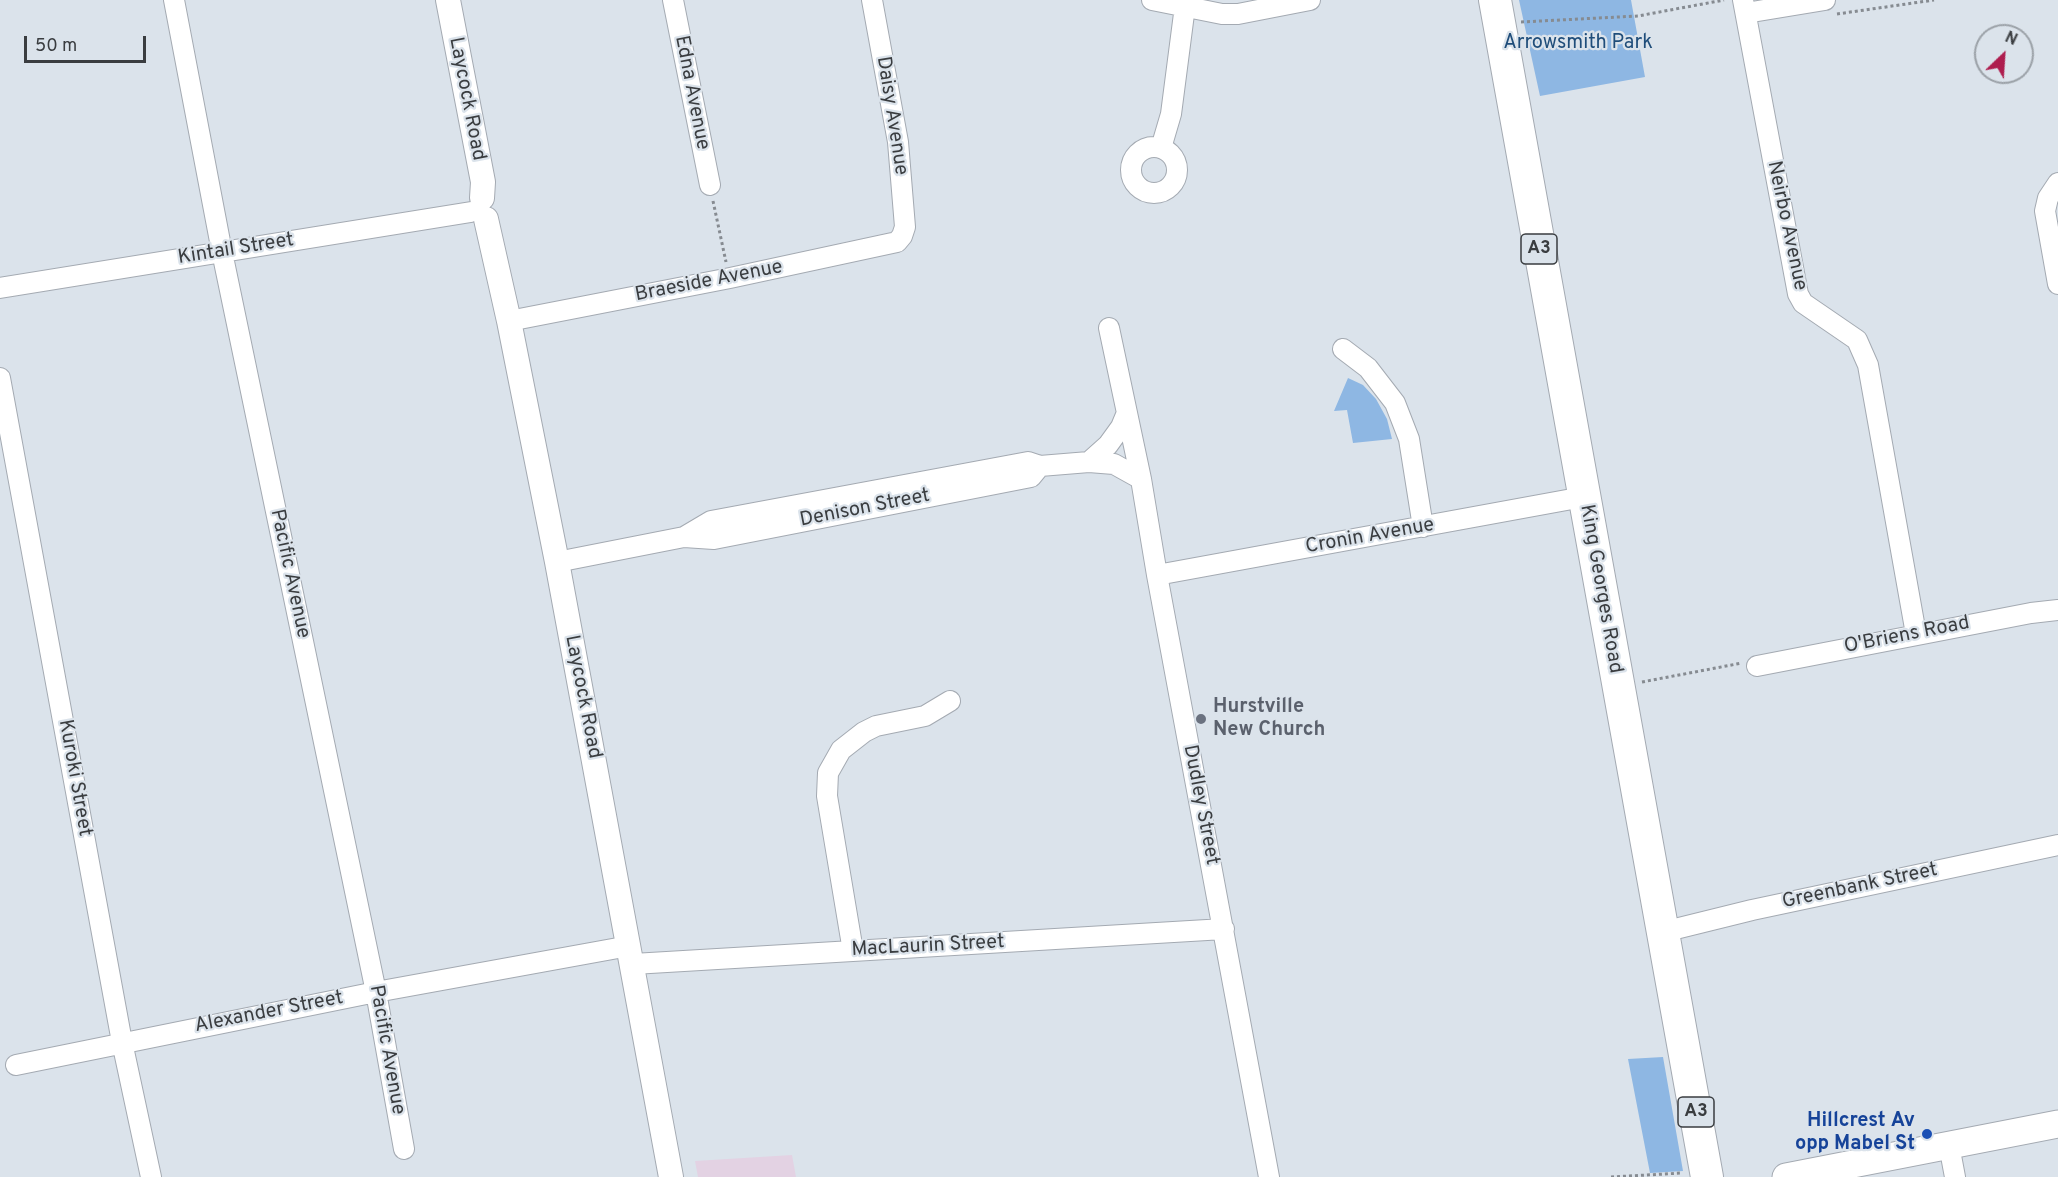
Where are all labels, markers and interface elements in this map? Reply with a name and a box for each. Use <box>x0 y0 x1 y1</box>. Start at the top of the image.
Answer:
scale bar <box>27 24 148 62</box>
north arrow <box>1974 24 2034 84</box>
text: N <box>2001 28 2020 51</box>
park label: Arrowsmith Park <box>1503 32 1653 56</box>
street label: Edna Avenue <box>668 34 714 152</box>
text: 50 m <box>35 35 77 58</box>
street label: Laycock Road <box>442 35 490 163</box>
street label: Daisy Avenue <box>870 55 912 177</box>
street label: Neirbo Avenue <box>1761 159 1811 293</box>
street label: Kintail Street <box>176 229 296 271</box>
road number: A3 <box>1521 234 1557 264</box>
street label: Braeside Avenue <box>633 256 785 308</box>
street label: Denison Street <box>798 485 932 533</box>
street label: King Georges Road <box>1573 503 1627 675</box>
street label: Pacific Avenue <box>264 507 314 641</box>
street label: Cronin Avenue <box>1304 514 1436 560</box>
street label: O'Briens Road <box>1842 612 1972 660</box>
street label: Laycock Road <box>558 633 606 761</box>
place label: Hurstville New Church <box>1213 696 1325 743</box>
marker: Hurstville New Church <box>1194 712 1208 726</box>
street label: Kuroki Street <box>52 718 96 838</box>
street label: Dudley Street <box>1177 743 1223 867</box>
street label: Greenbank Street <box>1780 859 1940 915</box>
street label: MacLaurin Street <box>851 931 1005 963</box>
street label: Pacific Avenue <box>363 983 409 1117</box>
street label: Alexander Street <box>193 987 345 1039</box>
road number: A3 <box>1678 1097 1714 1127</box>
place label: Hillcrest Av opp Mabel St <box>1795 1110 1915 1157</box>
marker: Hillcrest Av opp Mabel St <box>1920 1127 1934 1141</box>

